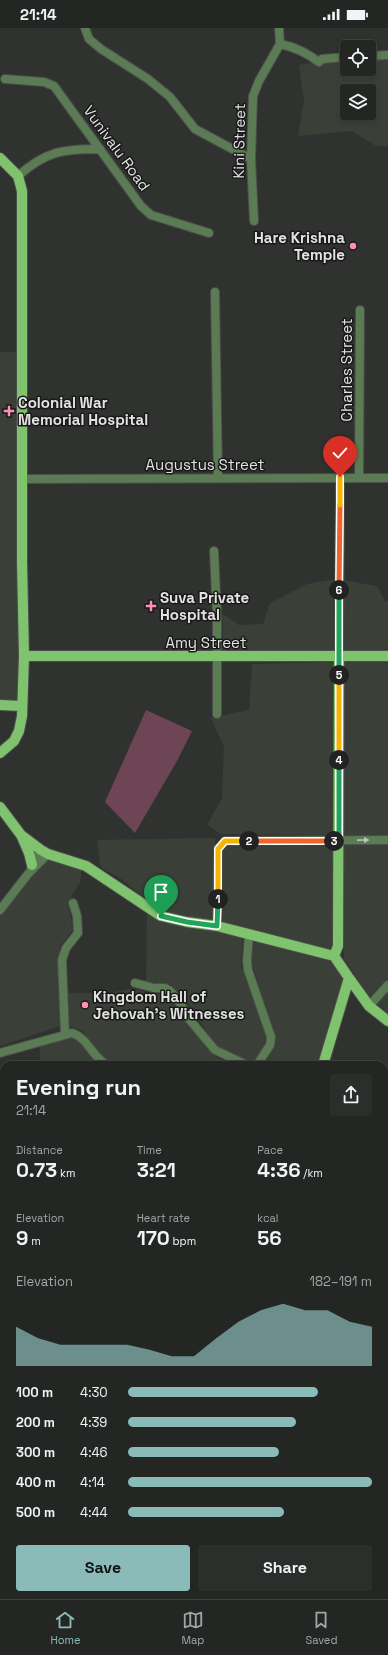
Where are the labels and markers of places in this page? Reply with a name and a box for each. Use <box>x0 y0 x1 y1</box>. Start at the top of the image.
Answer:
place label: Hare Krishna Temple <box>254 228 345 264</box>
marker: Hare Krishna Temple <box>348 241 358 251</box>
place label: Colonial War Memorial Hospital <box>18 393 148 429</box>
marker: Colonial War Memorial Hospital <box>3 405 15 417</box>
pin <box>323 436 357 477</box>
pin: 6 <box>329 580 349 600</box>
place label: Suva Private Hospital <box>160 588 250 624</box>
marker: Suva Private Hospital <box>145 600 157 612</box>
pin: 5 <box>329 665 349 685</box>
pin: 4 <box>329 750 349 770</box>
pin: 2 <box>239 831 259 851</box>
pin: 3 <box>324 831 344 851</box>
pin <box>144 875 178 916</box>
pin: 1 <box>208 889 228 909</box>
place label: Kingdom Hall of Jehovah's Witnesses <box>93 987 245 1023</box>
marker: Kingdom Hall of Jehovah's Witnesses <box>80 1000 90 1010</box>

